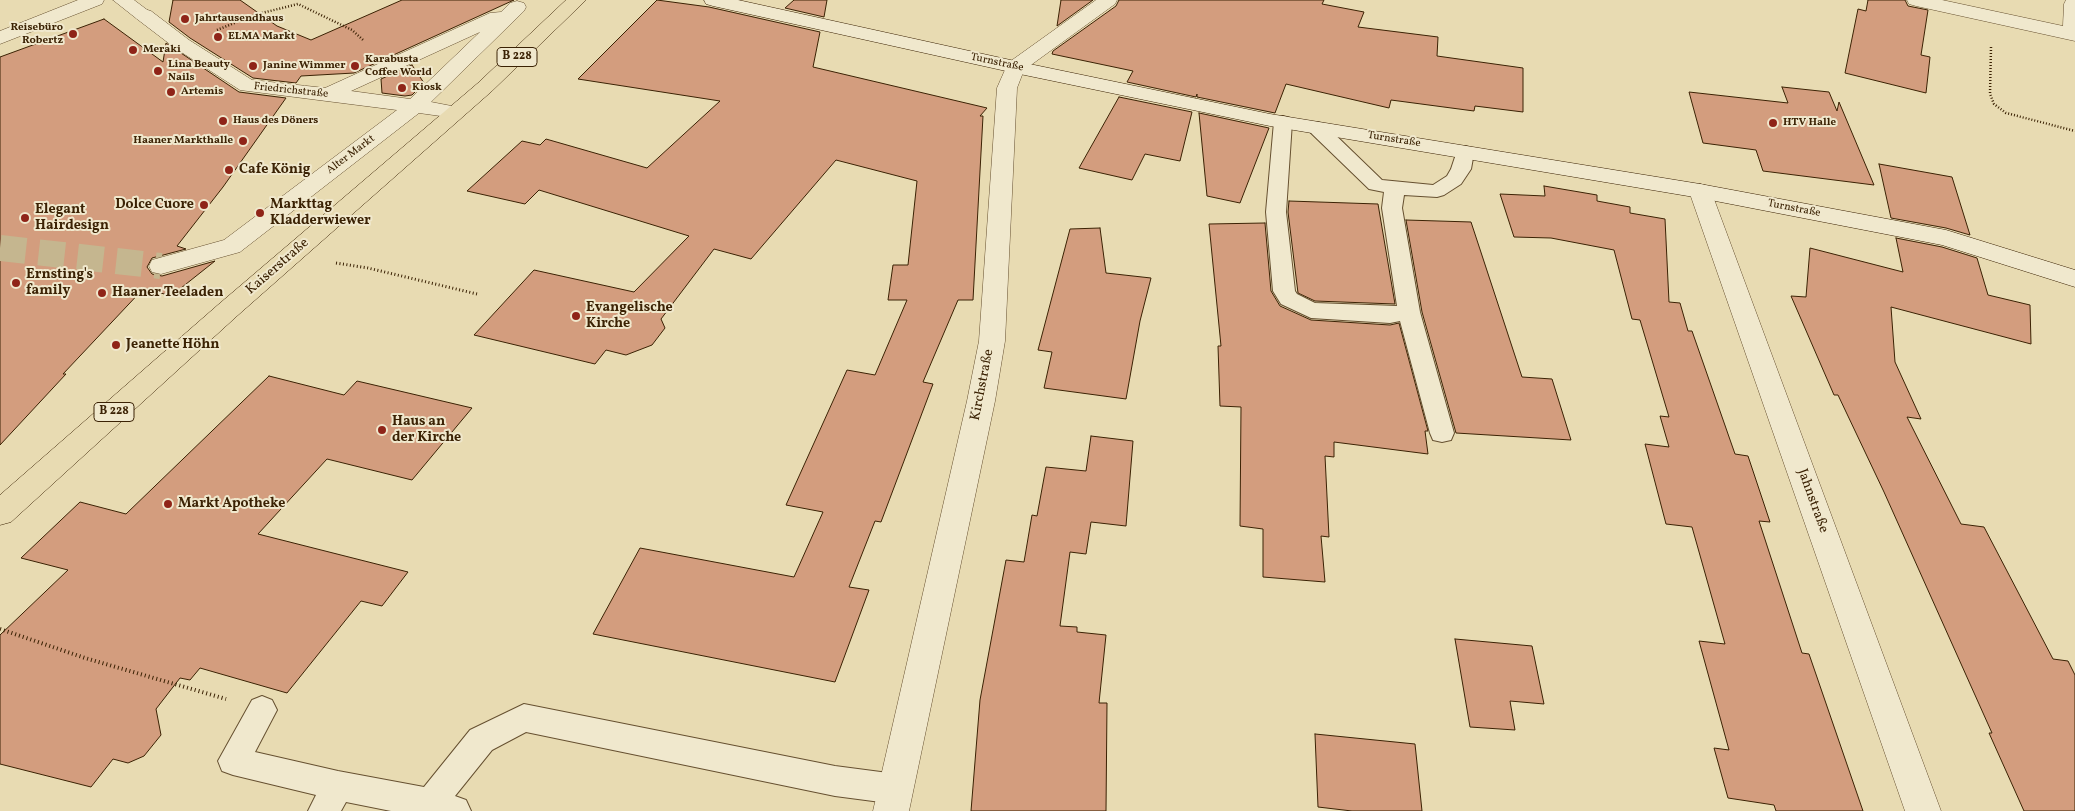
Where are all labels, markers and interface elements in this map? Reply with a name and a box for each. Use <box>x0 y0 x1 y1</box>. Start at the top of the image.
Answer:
place label: Jahrtausendhaus <box>195 12 284 26</box>
marker: Jahrtausendhaus <box>179 13 191 25</box>
place label: Reisebüro Robertz <box>10 21 63 47</box>
marker: Reisebüro Robertz <box>67 28 79 40</box>
place label: ELMA Markt <box>228 30 295 44</box>
marker: ELMA Markt <box>212 31 224 43</box>
place label: Meraki <box>143 43 181 57</box>
marker: Meraki <box>127 44 139 56</box>
road number: B 228 <box>497 48 537 66</box>
street label: Turnstraße <box>969 51 1025 75</box>
place label: Karabusta Coffee World <box>365 53 432 79</box>
place label: Lina Beauty Nails <box>168 58 230 84</box>
place label: Janine Wimmer <box>263 59 345 73</box>
marker: Janine Wimmer <box>247 60 259 72</box>
marker: Karabusta Coffee World <box>349 60 361 72</box>
marker: Lina Beauty Nails <box>152 65 164 77</box>
street label: Friedrichstraße <box>253 81 329 101</box>
place label: Kiosk <box>412 81 442 95</box>
marker: Kiosk <box>396 82 408 94</box>
place label: Artemis <box>181 85 223 99</box>
marker: Artemis <box>165 86 177 98</box>
place label: Haus des Döners <box>233 114 318 128</box>
marker: Haus des Döners <box>217 115 229 127</box>
place label: HTV Halle <box>1783 116 1836 130</box>
marker: HTV Halle <box>1767 117 1779 129</box>
street label: Turnstraße <box>1366 129 1422 151</box>
street label: Alter Markt <box>324 133 378 177</box>
place label: Haaner Markthalle <box>133 134 233 148</box>
marker: Haaner Markthalle <box>237 135 249 147</box>
place label: Cafe König <box>239 162 311 178</box>
marker: Cafe König <box>223 164 235 176</box>
place label: Dolce Cuore <box>115 197 194 213</box>
place label: Markttag Kladderwiewer <box>270 197 371 230</box>
street label: Turnstraße <box>1766 197 1822 221</box>
marker: Dolce Cuore <box>198 199 210 211</box>
place label: Elegant Hairdesign <box>35 202 109 234</box>
marker: Markttag Kladderwiewer <box>254 207 266 219</box>
marker: Elegant Hairdesign <box>19 212 31 224</box>
street label: Kaiserstraße <box>243 235 313 299</box>
place label: Ernsting's family <box>26 267 93 300</box>
marker: Ernsting's family <box>10 277 22 289</box>
place label: Haaner Teeladen <box>112 285 223 301</box>
marker: Haaner Teeladen <box>96 287 108 299</box>
place label: Evangelische Kirche <box>586 300 673 332</box>
marker: Evangelische Kirche <box>570 310 582 322</box>
place label: Jeanette Höhn <box>126 337 220 353</box>
marker: Jeanette Höhn <box>110 339 122 351</box>
street label: Kirchstraße <box>968 348 998 422</box>
road number: B 228 <box>94 402 134 422</box>
place label: Haus an der Kirche <box>392 414 461 447</box>
marker: Haus an der Kirche <box>376 424 388 436</box>
street label: Jahnstraße <box>1793 467 1831 535</box>
place label: Markt Apotheke <box>178 496 285 512</box>
marker: Markt Apotheke <box>162 498 174 510</box>

